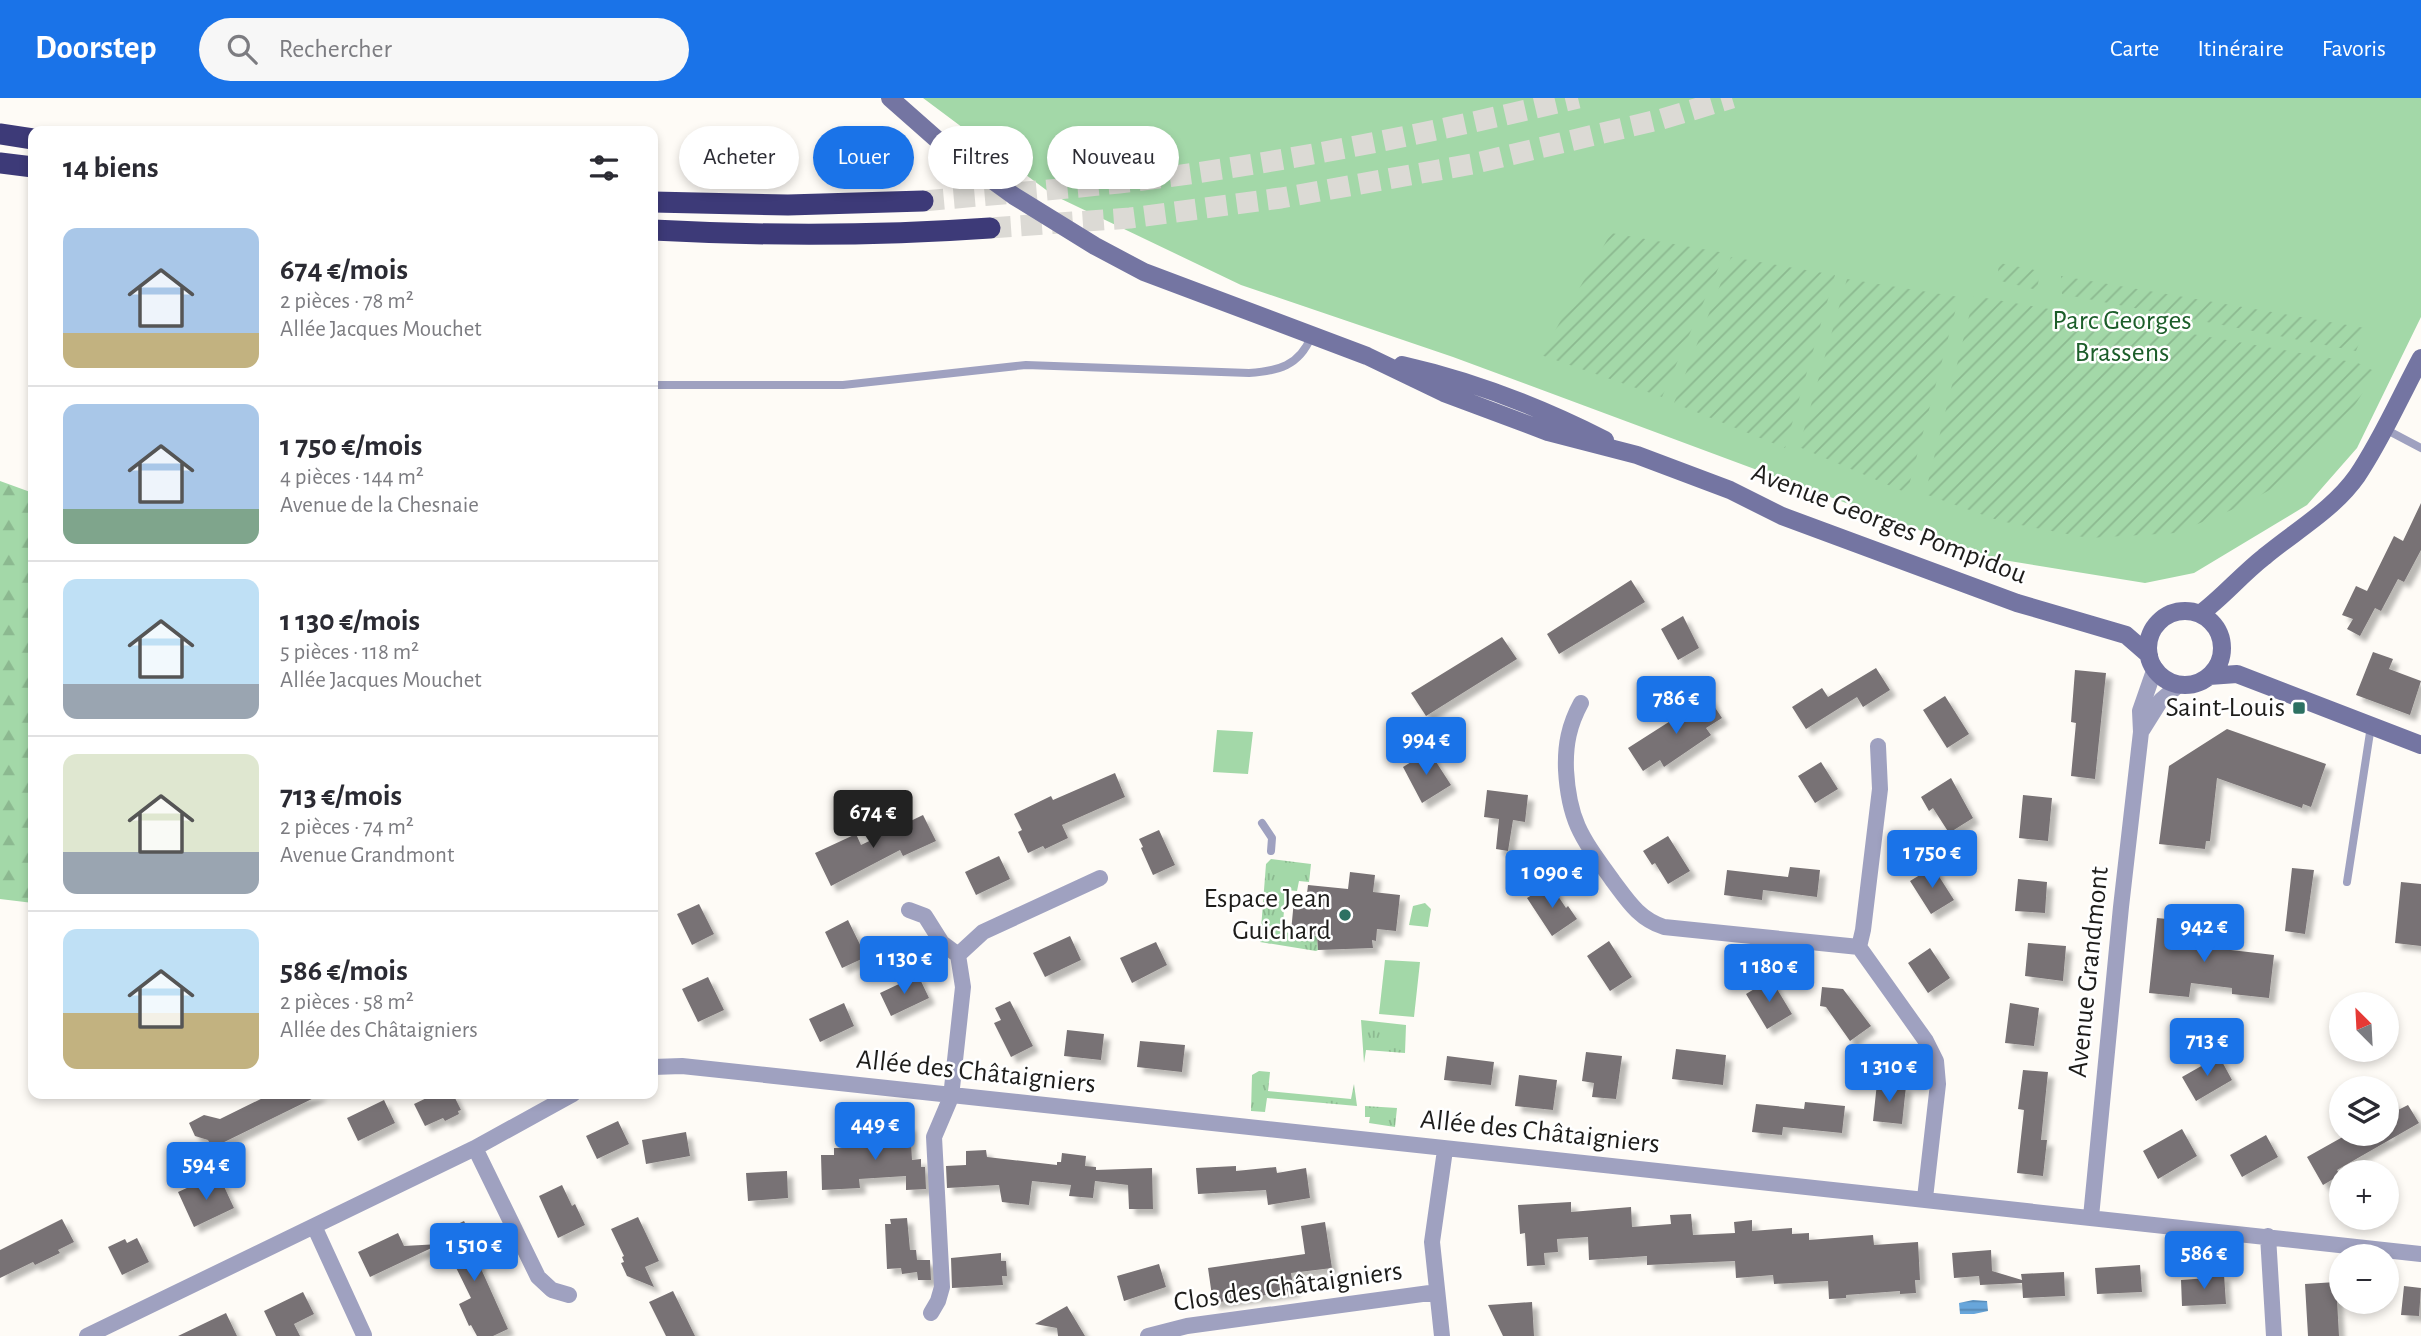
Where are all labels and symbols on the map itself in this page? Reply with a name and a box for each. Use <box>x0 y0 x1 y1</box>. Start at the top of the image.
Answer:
park label: Parc Georges Brassens <box>2052 307 2192 367</box>
street label: Avenue Georges Pompidou <box>1748 459 2030 589</box>
pin: 786 € <box>1627 676 1725 736</box>
place label: Saint-Louis <box>2165 694 2285 722</box>
marker: Saint-Louis <box>2291 700 2307 716</box>
pin: 994 € <box>1377 718 1475 777</box>
pin: 674 € <box>824 790 922 850</box>
pin: 1 750 € <box>1867 830 1997 890</box>
pin: 1 090 € <box>1487 850 1617 910</box>
street label: Avenue Grandmont <box>2064 865 2114 1079</box>
place label: Espace Jean Guichard <box>1204 885 1331 945</box>
pin: 942 € <box>2155 904 2253 964</box>
marker: Espace Jean Guichard <box>1337 907 1353 923</box>
pin: 1 130 € <box>839 936 969 996</box>
pin: 1 180 € <box>1704 944 1834 1004</box>
north arrow <box>2329 992 2399 1062</box>
pin: 713 € <box>2158 1018 2256 1078</box>
pin: 1 310 € <box>1824 1044 1954 1104</box>
street label: Allée des Châtaigniers <box>855 1045 1097 1099</box>
pin: 449 € <box>826 1102 924 1162</box>
street label: Allée des Châtaigniers <box>1419 1105 1661 1159</box>
pin: 594 € <box>157 1142 255 1202</box>
pin: 1 510 € <box>409 1224 539 1283</box>
pin: 586 € <box>2155 1232 2253 1291</box>
street label: Clos des Châtaigniers <box>1172 1257 1404 1317</box>

